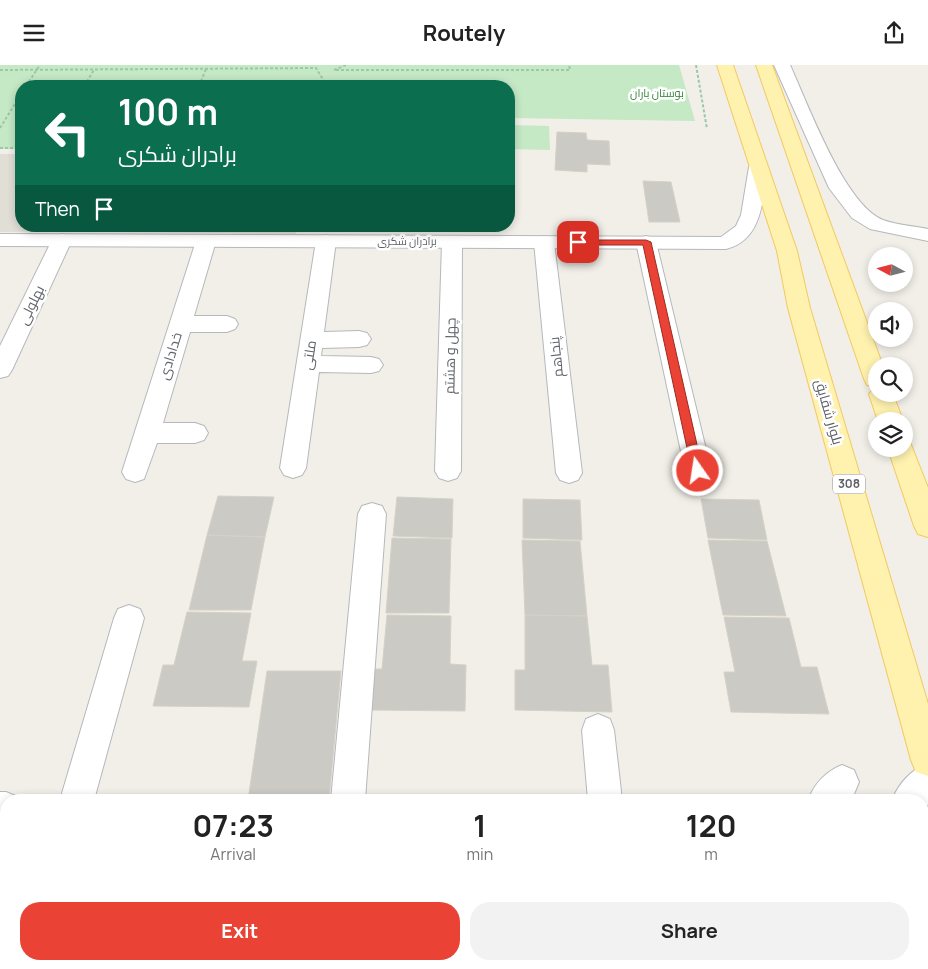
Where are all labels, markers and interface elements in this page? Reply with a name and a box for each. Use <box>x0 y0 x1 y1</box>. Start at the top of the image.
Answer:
text: Routely <box>423 18 505 48</box>
icon: menu <box>20 19 48 47</box>
icon: share <box>880 19 908 47</box>
park label: بوستان باران <box>630 85 684 100</box>
text: 100 m <box>118 88 218 136</box>
icon: left <box>35 100 100 165</box>
text: برادران شکری <box>118 139 237 169</box>
icon: arrive <box>90 195 118 223</box>
text: Then <box>35 196 80 222</box>
pin <box>557 221 599 263</box>
icon: arrive <box>564 228 592 256</box>
street label: برادران شکری <box>377 233 437 248</box>
north arrow <box>868 247 912 293</box>
map controls <box>868 247 913 457</box>
street label: بهلولی <box>13 282 48 328</box>
button: sound <box>868 302 913 347</box>
street label: چهل و هشتم <box>439 318 461 394</box>
street label: خدادادی <box>153 330 186 382</box>
street label: پنجاهم <box>544 335 568 378</box>
street label: ملتی <box>297 339 320 371</box>
button: search <box>868 357 913 402</box>
street label: بلوار شقایق <box>811 377 848 447</box>
button: layers <box>868 412 913 457</box>
position arrow <box>671 444 723 496</box>
road number: 308 <box>833 474 865 493</box>
text: 07:23 <box>193 805 274 846</box>
text: 1 <box>473 805 486 846</box>
text: 120 <box>686 805 736 846</box>
text: Arrival <box>210 843 256 865</box>
text: min <box>466 843 493 865</box>
text: m <box>704 843 718 865</box>
button: Exit <box>20 902 460 960</box>
button: Share <box>470 902 909 960</box>

